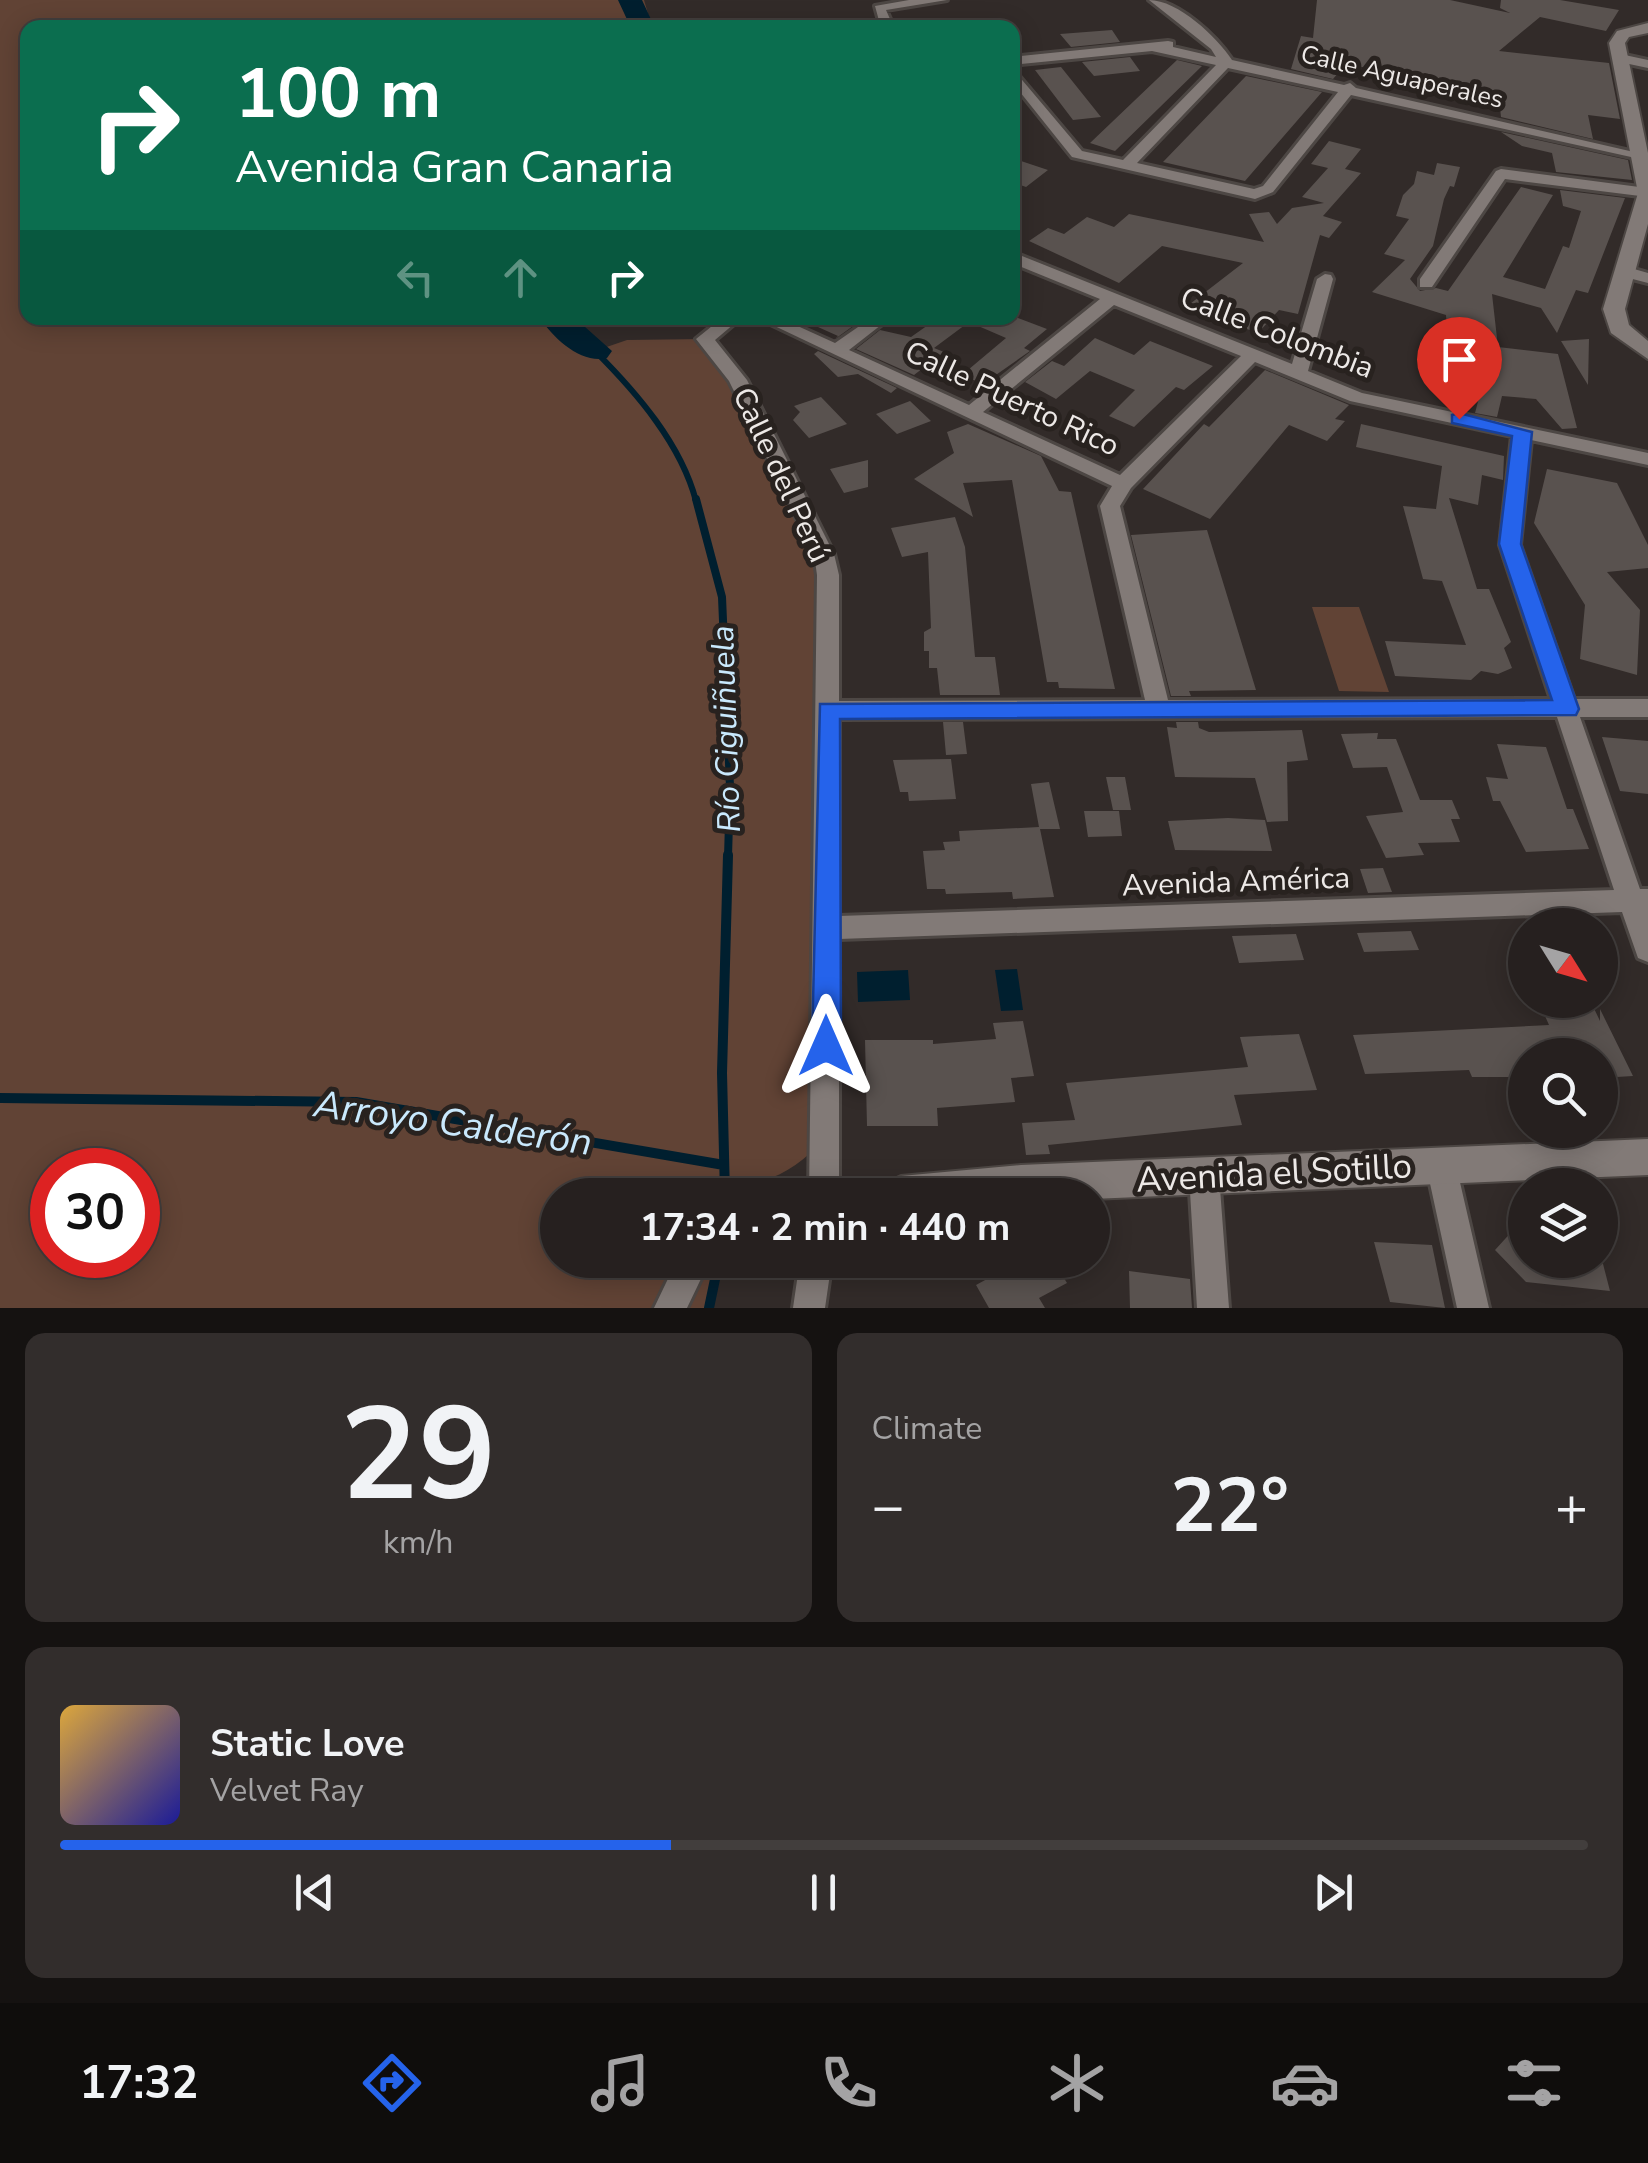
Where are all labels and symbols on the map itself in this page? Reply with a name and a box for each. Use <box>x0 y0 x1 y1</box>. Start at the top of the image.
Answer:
street label: Calle Aguaperales <box>1298 37 1506 117</box>
street label: Calle Colombia <box>1174 277 1380 389</box>
pin <box>1417 317 1502 420</box>
street label: Calle Puerto Rico <box>898 331 1126 467</box>
street label: Calle del Perú <box>723 381 839 569</box>
water label: Río Ciguiñuela <box>701 625 751 833</box>
street label: Avenida América <box>1121 858 1351 906</box>
north arrow <box>1508 908 1618 1018</box>
position arrow <box>774 994 878 1098</box>
water label: Arroyo Calderón <box>310 1078 595 1168</box>
street label: Avenida el Sotillo <box>1135 1142 1413 1204</box>
speed limit sign: 30 <box>30 1148 160 1278</box>

